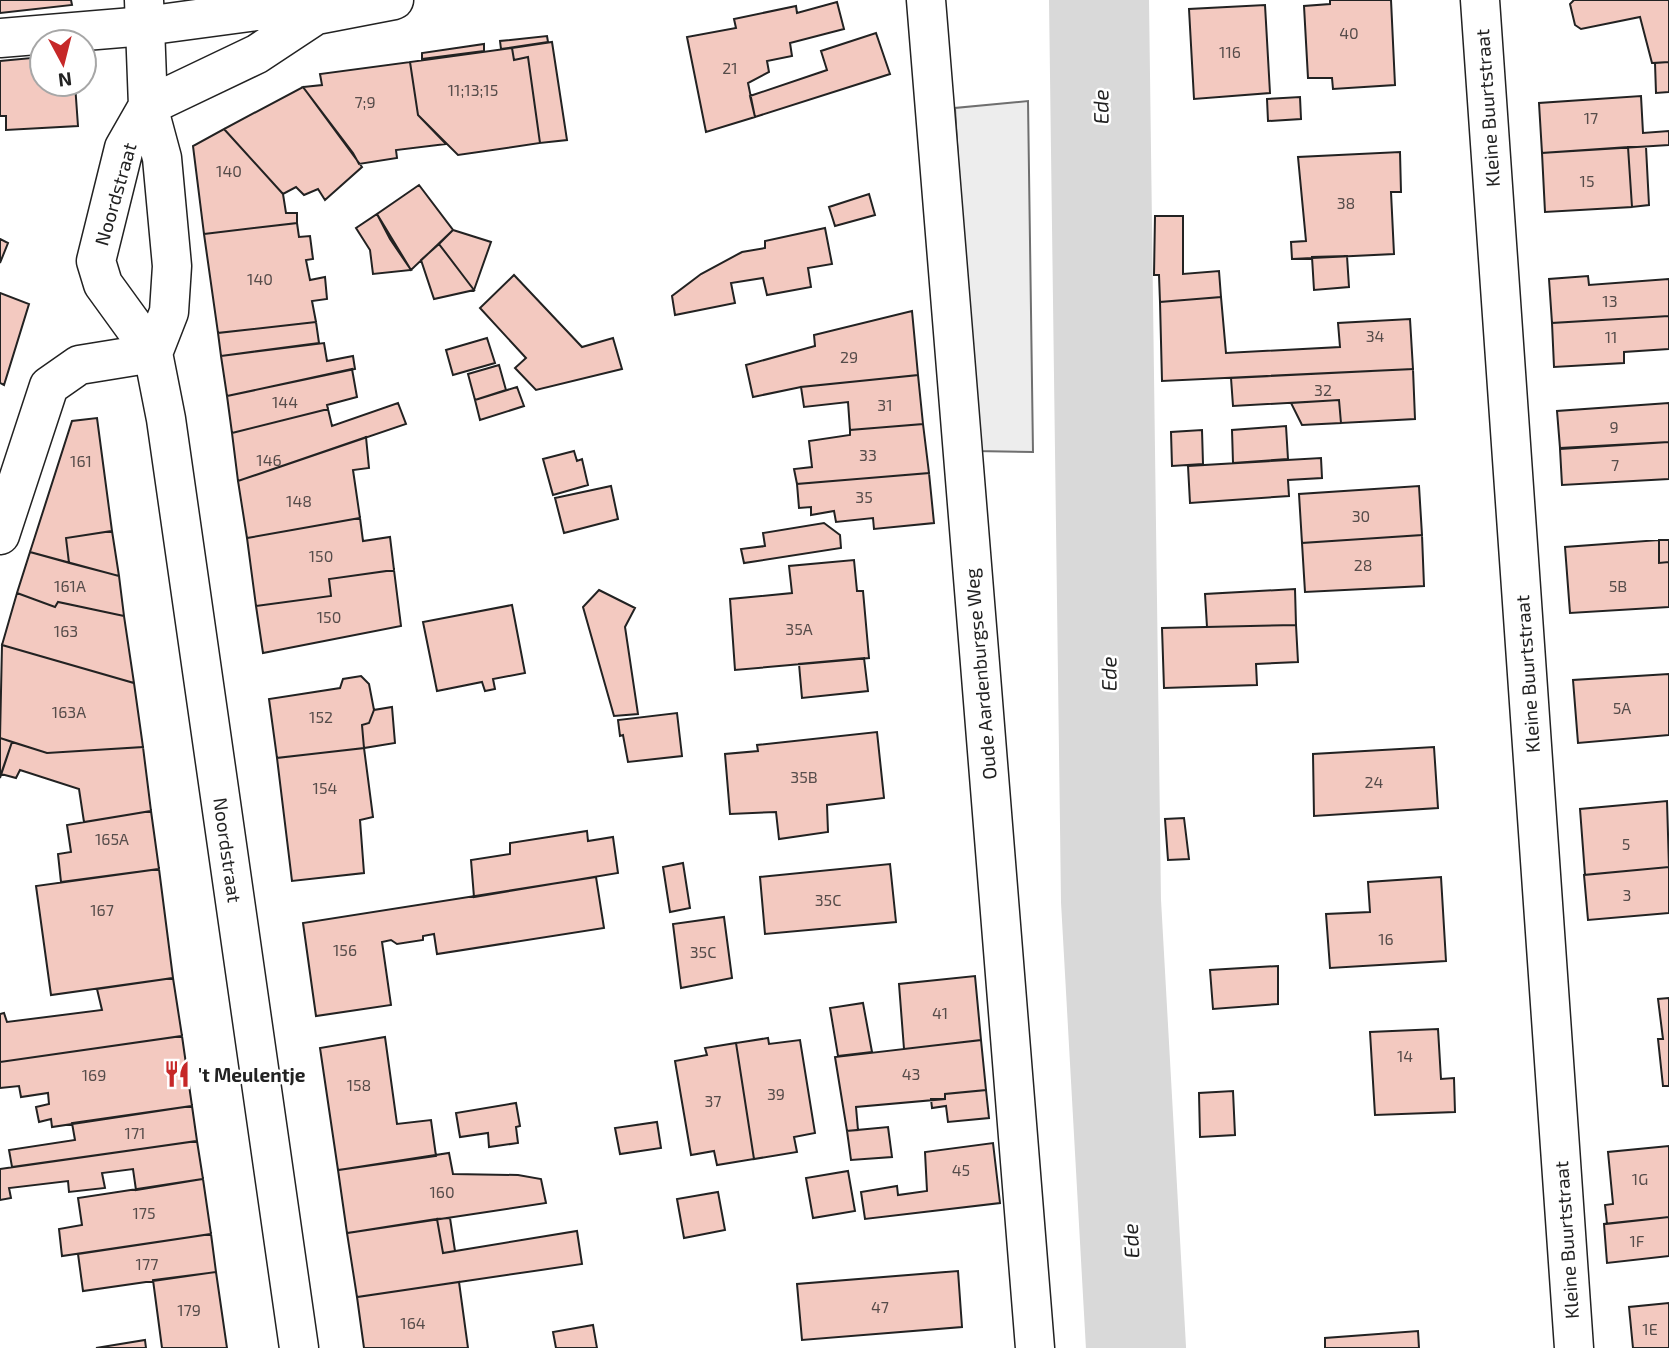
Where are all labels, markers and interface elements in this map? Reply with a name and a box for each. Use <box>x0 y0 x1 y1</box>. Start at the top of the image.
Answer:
house number: 40 <box>1339 23 1359 42</box>
north arrow <box>28 28 98 98</box>
street label: Kleine Buurtstraat <box>1470 28 1504 188</box>
house number: 116 <box>1219 42 1241 61</box>
house number: 21 <box>722 58 738 77</box>
text: N <box>57 68 73 93</box>
house number: 11;13;15 <box>448 80 498 99</box>
water label: Ede <box>1087 89 1113 125</box>
house number: 7;9 <box>354 92 376 111</box>
house number: 17 <box>1584 108 1598 127</box>
street label: Noordstraat <box>89 140 141 248</box>
house number: 140 <box>216 161 242 180</box>
house number: 15 <box>1580 171 1594 190</box>
house number: 38 <box>1337 193 1355 212</box>
house number: 140 <box>247 269 273 288</box>
house number: 13 <box>1602 291 1618 310</box>
house number: 34 <box>1366 326 1385 345</box>
house number: 11 <box>1605 327 1617 346</box>
house number: 29 <box>840 347 858 366</box>
house number: 32 <box>1314 380 1332 399</box>
house number: 144 <box>272 392 298 411</box>
house number: 31 <box>877 395 893 414</box>
house number: 9 <box>1609 417 1619 436</box>
house number: 33 <box>859 445 877 464</box>
house number: 146 <box>256 450 282 469</box>
house number: 161 <box>70 451 92 470</box>
house number: 7 <box>1611 455 1619 474</box>
house number: 35 <box>855 487 873 506</box>
house number: 148 <box>286 491 312 510</box>
house number: 30 <box>1352 506 1370 525</box>
house number: 150 <box>309 546 333 565</box>
house number: 28 <box>1354 555 1372 574</box>
street label: Oude Aardenburgse Weg <box>959 567 1001 781</box>
house number: 161A <box>54 576 86 595</box>
house number: 5B <box>1609 576 1627 595</box>
street label: Kleine Buurtstraat <box>1510 594 1544 754</box>
house number: 150 <box>317 607 341 626</box>
house number: 35A <box>785 619 813 638</box>
house number: 163 <box>54 621 78 640</box>
water label: Ede <box>1095 656 1121 692</box>
house number: 5A <box>1613 698 1631 717</box>
house number: 163A <box>52 702 86 721</box>
house number: 152 <box>309 707 333 726</box>
house number: 35B <box>790 767 818 786</box>
house number: 24 <box>1365 772 1384 791</box>
house number: 154 <box>313 778 338 797</box>
street label: Noordstraat <box>209 796 247 904</box>
house number: 165A <box>95 829 129 848</box>
house number: 5 <box>1622 834 1630 853</box>
house number: 3 <box>1623 885 1631 904</box>
house number: 35C <box>815 890 841 909</box>
house number: 167 <box>90 900 114 919</box>
house number: 16 <box>1378 929 1394 948</box>
house number: 156 <box>333 940 357 959</box>
house number: 35C <box>690 942 716 961</box>
house number: 41 <box>932 1003 948 1022</box>
house number: 14 <box>1397 1046 1413 1065</box>
restaurant icon: 't Meulentje <box>162 1059 192 1089</box>
place label: 't Meulentje <box>198 1063 306 1086</box>
house number: 43 <box>902 1064 920 1083</box>
house number: 169 <box>82 1065 106 1084</box>
house number: 158 <box>347 1075 371 1094</box>
house number: 39 <box>767 1084 785 1103</box>
house number: 37 <box>704 1091 722 1110</box>
house number: 171 <box>125 1123 145 1142</box>
house number: 45 <box>952 1160 970 1179</box>
street label: Kleine Buurtstraat <box>1549 1160 1583 1320</box>
house number: 1G <box>1632 1169 1648 1188</box>
house number: 160 <box>429 1182 455 1201</box>
house number: 175 <box>132 1203 156 1222</box>
water label: Ede <box>1117 1223 1143 1259</box>
house number: 1F <box>1630 1231 1645 1250</box>
house number: 177 <box>136 1254 158 1273</box>
house number: 47 <box>871 1297 889 1316</box>
house number: 179 <box>177 1300 201 1319</box>
house number: 164 <box>400 1313 426 1332</box>
house number: 1E <box>1642 1319 1658 1338</box>

